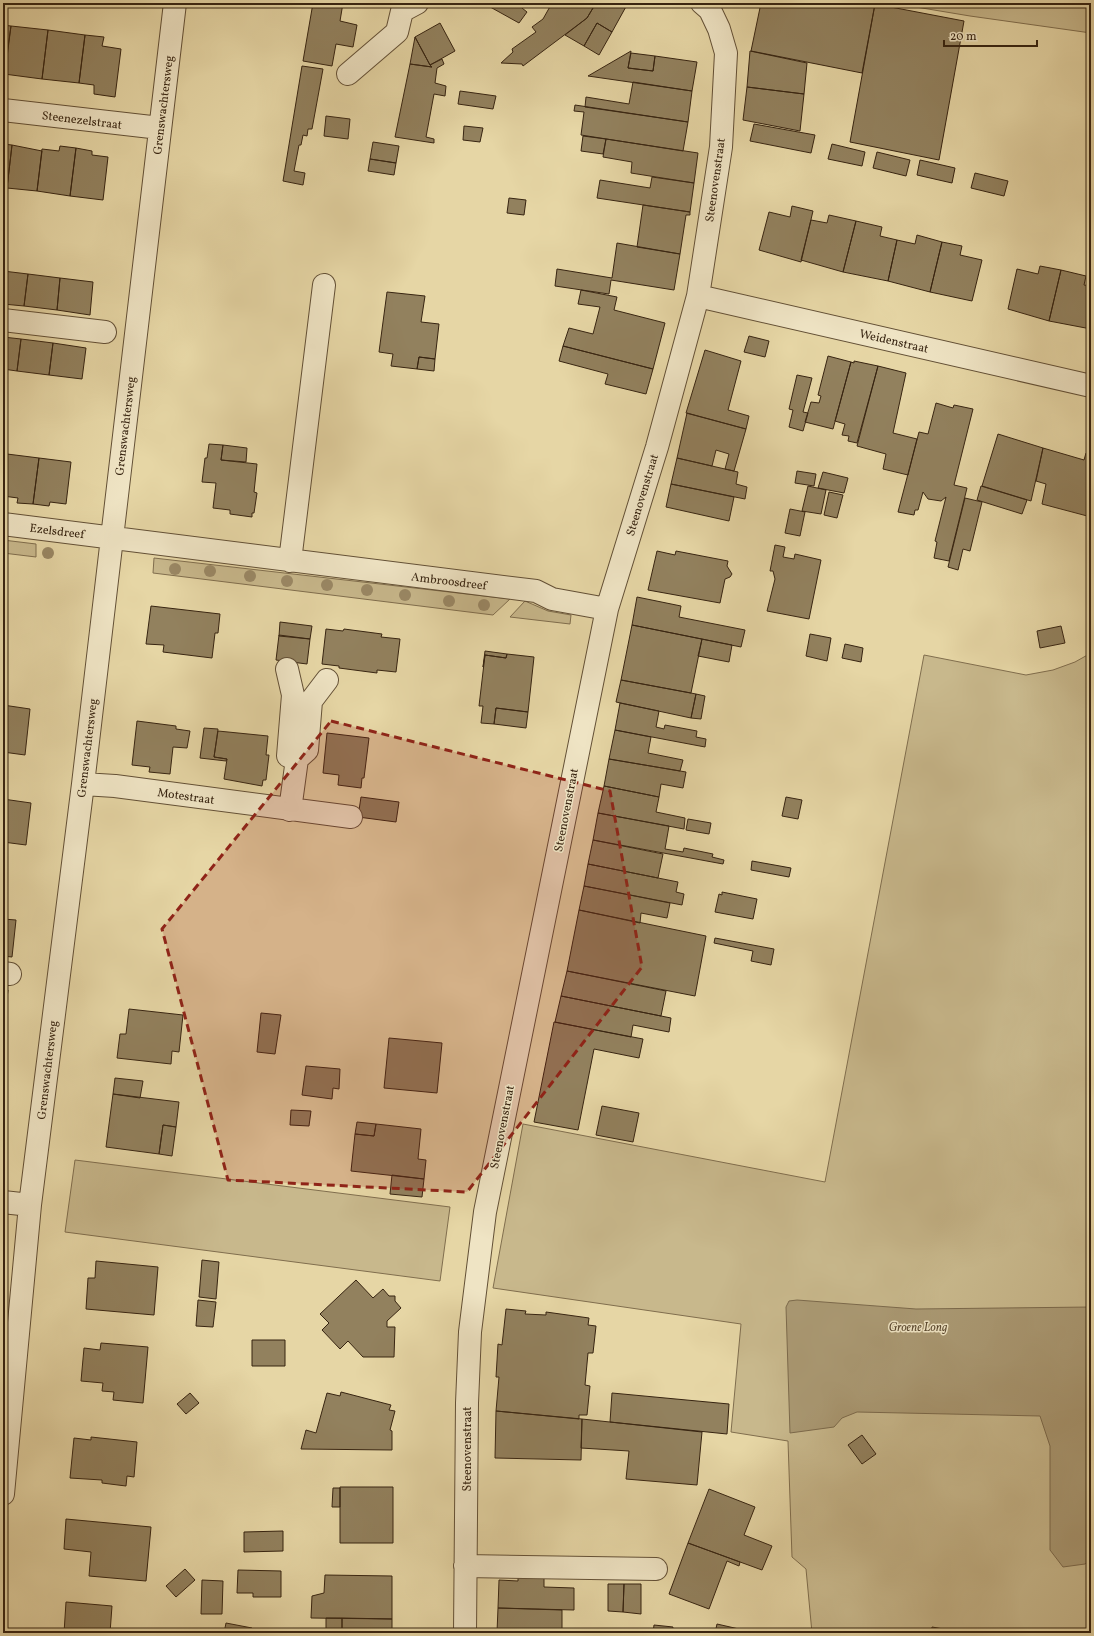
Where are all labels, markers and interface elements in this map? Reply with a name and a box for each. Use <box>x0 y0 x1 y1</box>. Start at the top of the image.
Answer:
scale bar <box>944 22 1037 48</box>
text: 20 m <box>950 29 977 45</box>
street label: Grenswachtersweg <box>150 55 178 156</box>
street label: Steenezelstraat <box>41 108 123 134</box>
street label: Steenovenstraat <box>702 137 730 223</box>
street label: Weidenstraat <box>858 326 930 358</box>
street label: Grenswachtersweg <box>112 376 140 477</box>
street label: Steenovenstraat <box>623 452 663 538</box>
street label: Ezelsdreef <box>29 521 87 544</box>
street label: Ambroosdreef <box>410 569 489 595</box>
street label: Grenswachtersweg <box>74 698 102 799</box>
street label: Steenovenstraat <box>551 767 583 853</box>
street label: Motestraat <box>156 785 215 809</box>
street label: Grenswachtersweg <box>34 1020 62 1121</box>
street label: Steenovenstraat <box>487 1084 519 1170</box>
park label: Groene Long <box>889 1320 947 1336</box>
street label: Steenovenstraat <box>460 1407 476 1491</box>

